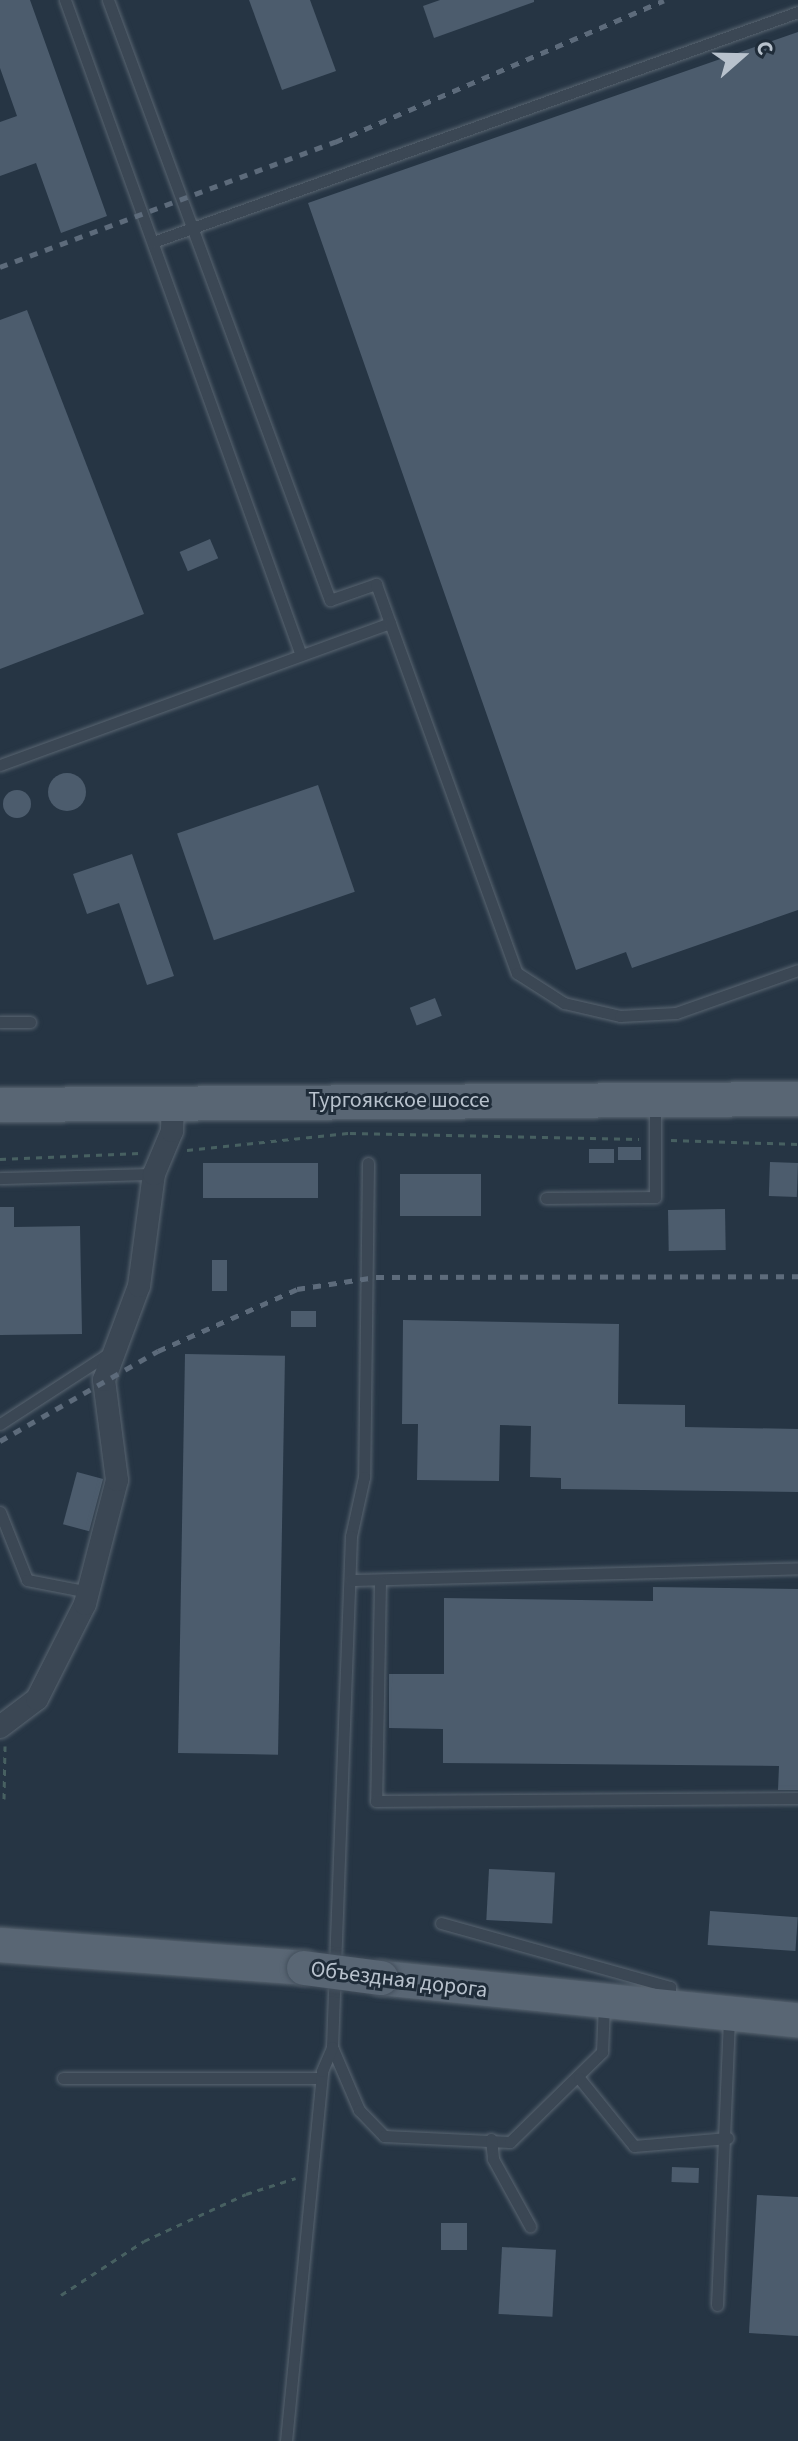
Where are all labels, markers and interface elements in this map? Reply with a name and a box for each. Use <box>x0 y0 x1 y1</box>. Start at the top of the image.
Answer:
north arrow <box>702 16 782 96</box>
text: С <box>747 36 782 59</box>
street label: Тургоякское шоссе <box>308 1088 490 1114</box>
street label: Объездная дорога <box>309 1956 489 2004</box>

